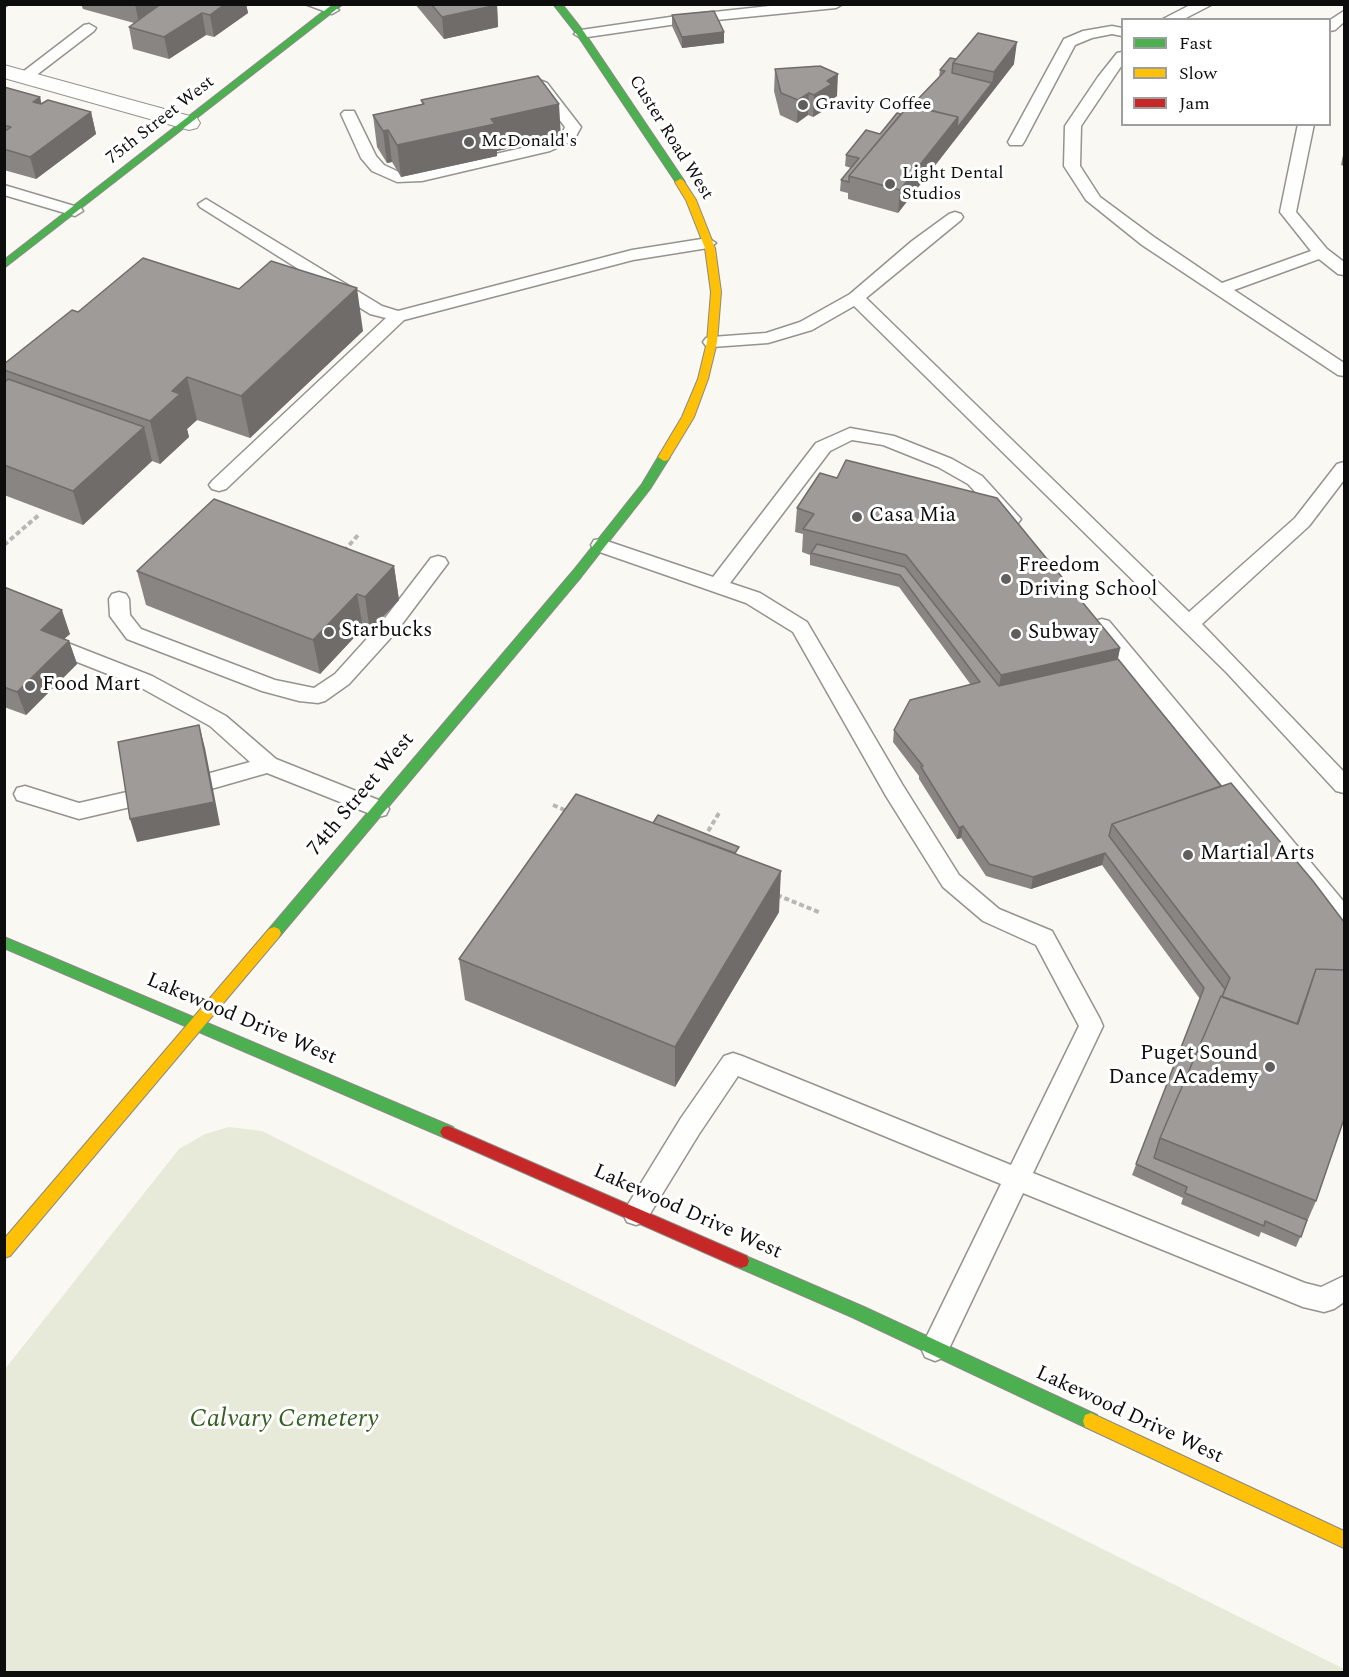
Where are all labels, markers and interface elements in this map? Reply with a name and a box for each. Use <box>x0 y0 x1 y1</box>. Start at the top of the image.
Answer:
legend <box>1121 18 1331 126</box>
text: Fast <box>1179 30 1212 57</box>
text: Slow <box>1179 60 1217 87</box>
street label: 75th Street West <box>103 72 219 170</box>
street label: Custer Road West <box>623 72 717 204</box>
text: Jam <box>1179 90 1210 117</box>
place label: Gravity Coffee <box>815 94 931 116</box>
marker: Gravity Coffee <box>796 98 810 112</box>
place label: McDonald's <box>481 131 577 153</box>
marker: McDonald's <box>462 135 476 149</box>
place label: Light Dental Studios <box>902 163 1004 206</box>
marker: Light Dental Studios <box>883 177 897 191</box>
place label: Casa Mia <box>869 504 956 530</box>
marker: Casa Mia <box>850 510 864 524</box>
place label: Freedom Driving School <box>1018 554 1157 604</box>
marker: Freedom Driving School <box>999 572 1013 586</box>
place label: Starbucks <box>341 619 432 645</box>
place label: Subway <box>1028 621 1099 647</box>
marker: Starbucks <box>322 625 336 639</box>
marker: Subway <box>1009 627 1023 641</box>
place label: Food Mart <box>42 673 140 699</box>
marker: Food Mart <box>23 679 37 693</box>
street label: 74th Street West <box>303 728 421 862</box>
place label: Martial Arts <box>1200 842 1315 868</box>
marker: Martial Arts <box>1181 848 1195 862</box>
street label: Lakewood Drive West <box>142 969 340 1071</box>
place label: Puget Sound Dance Academy <box>1108 1042 1258 1092</box>
marker: Puget Sound Dance Academy <box>1263 1060 1277 1074</box>
street label: Lakewood Drive West <box>589 1160 785 1266</box>
street label: Lakewood Drive West <box>1031 1361 1227 1471</box>
park label: Calvary Cemetery <box>189 1405 379 1437</box>

